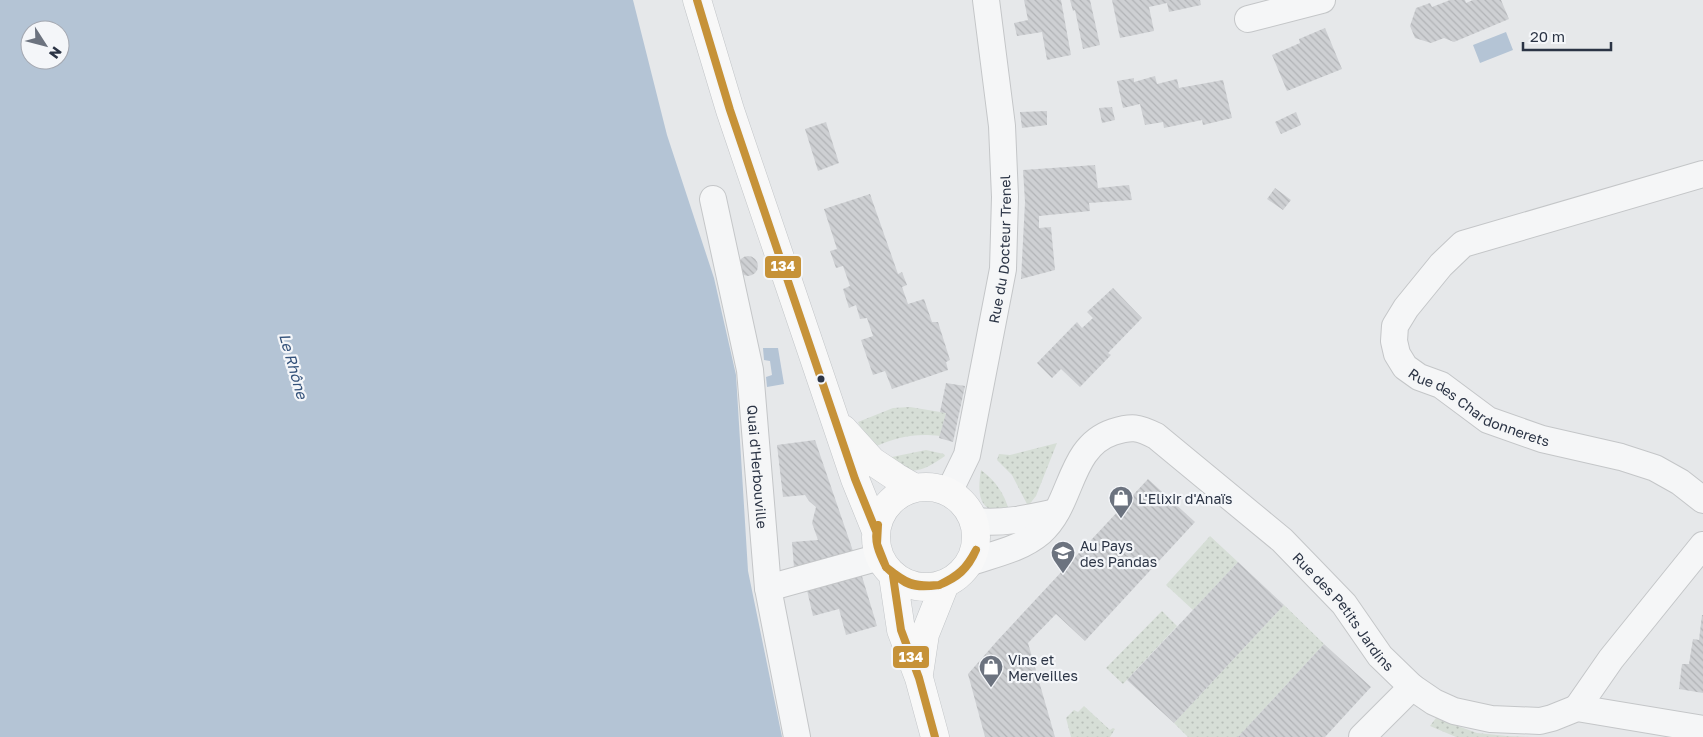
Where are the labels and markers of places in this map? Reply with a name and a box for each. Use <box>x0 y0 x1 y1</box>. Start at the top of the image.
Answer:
unlabelled marker <box>816 374 826 384</box>
shop icon: L'Elixir d'Anaïs <box>1108 485 1134 519</box>
place label: L'Elixir d'Anaïs <box>1138 490 1233 507</box>
place label: Au Pays des Pandas <box>1080 537 1157 570</box>
school or university icon: Au Pays des Pandas <box>1050 540 1076 574</box>
place label: Vins et Merveilles <box>1008 651 1078 684</box>
shop icon: Vins et Merveilles <box>978 654 1004 688</box>

